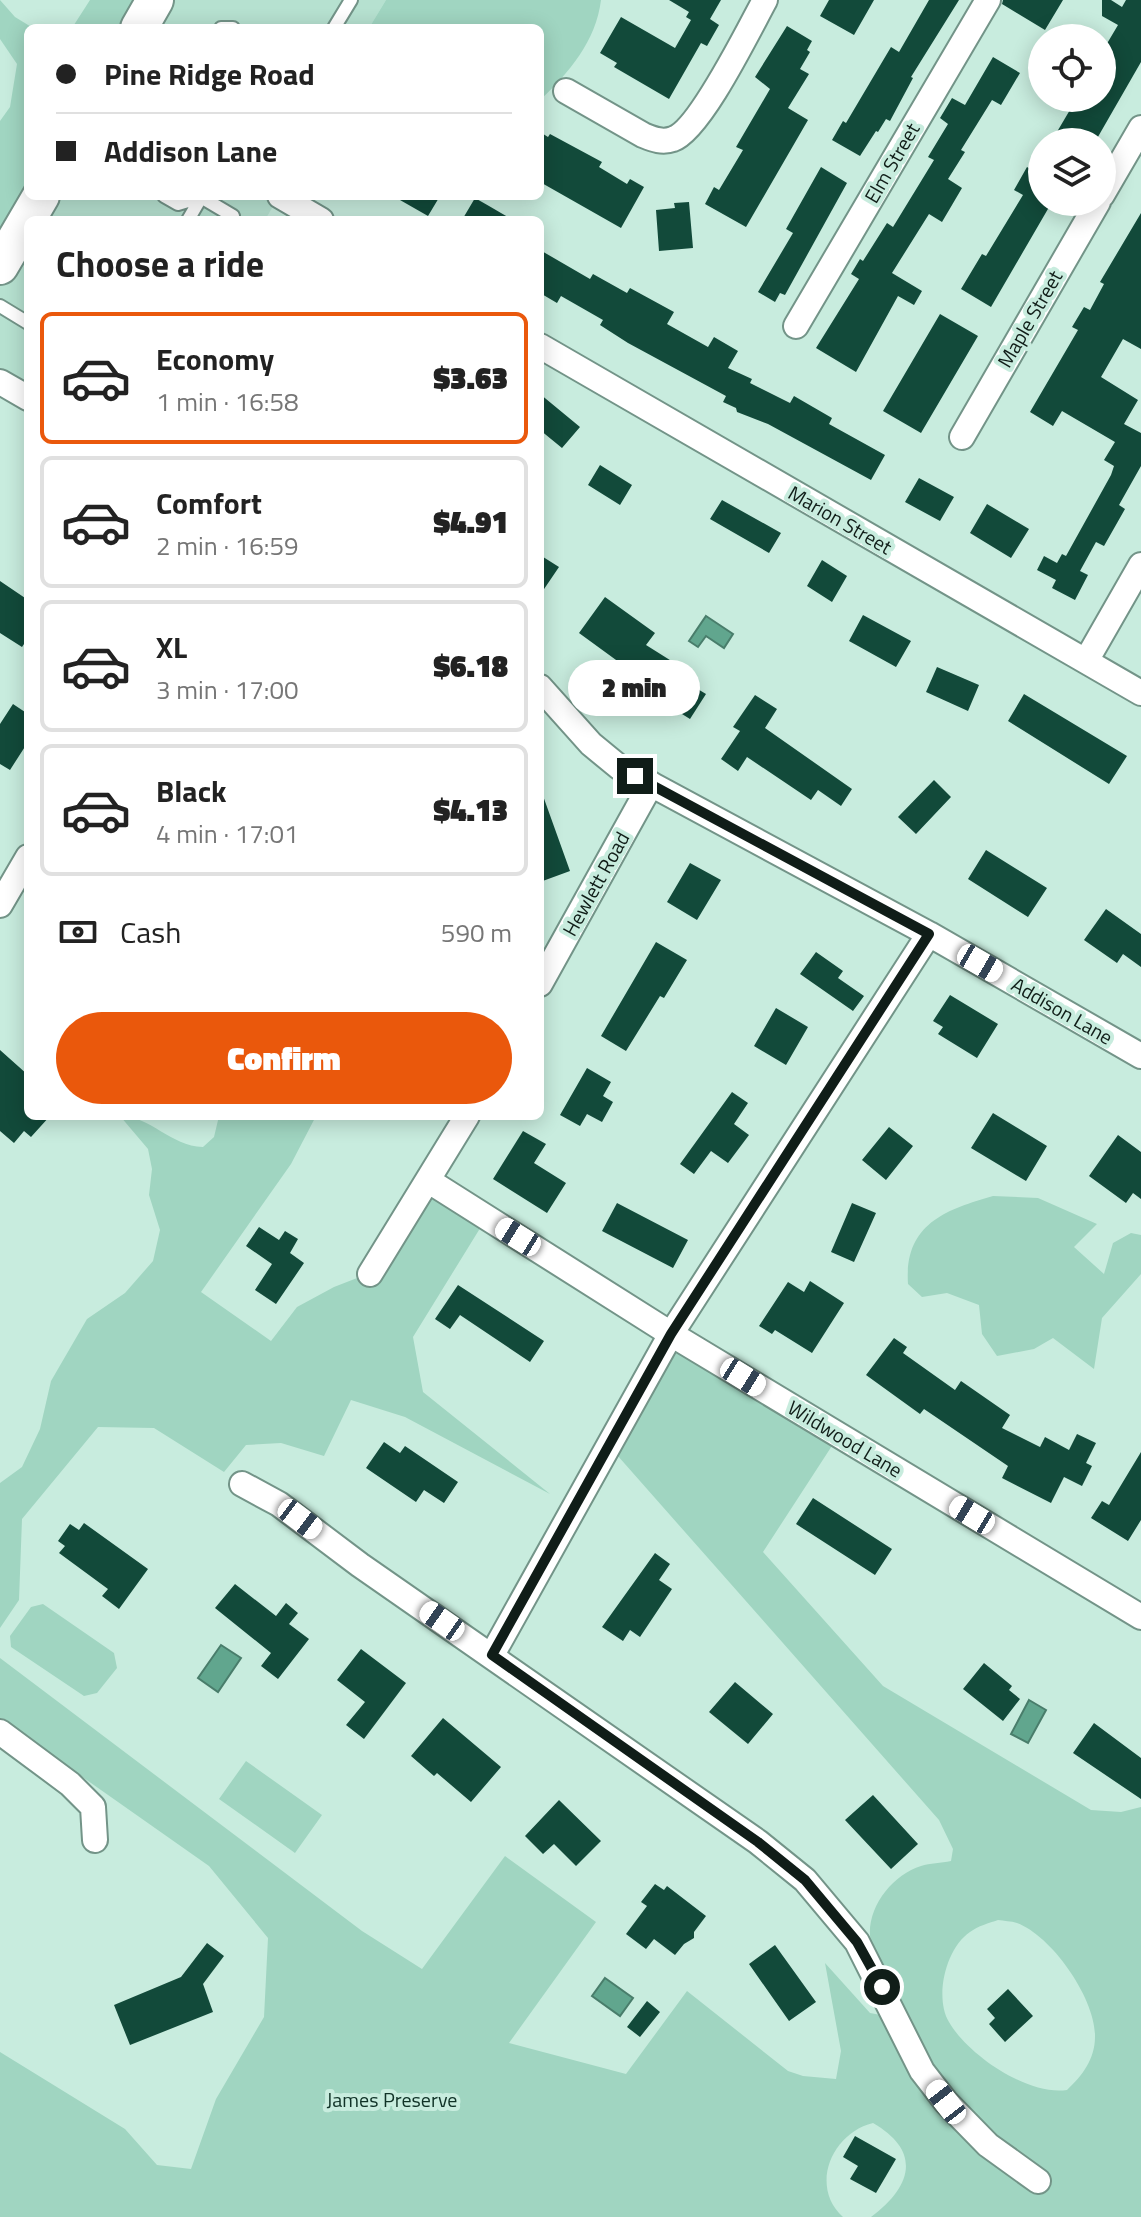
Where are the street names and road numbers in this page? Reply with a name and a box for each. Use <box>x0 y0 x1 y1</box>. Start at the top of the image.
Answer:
street label: Elm Street <box>856 117 927 209</box>
street label: Maple Street <box>989 264 1070 373</box>
street label: Marion Street <box>783 477 898 562</box>
street label: Hewlett Road <box>554 826 637 942</box>
street label: Addison Lane <box>1006 969 1119 1052</box>
street label: Wildwood Lane <box>782 1392 909 1485</box>

